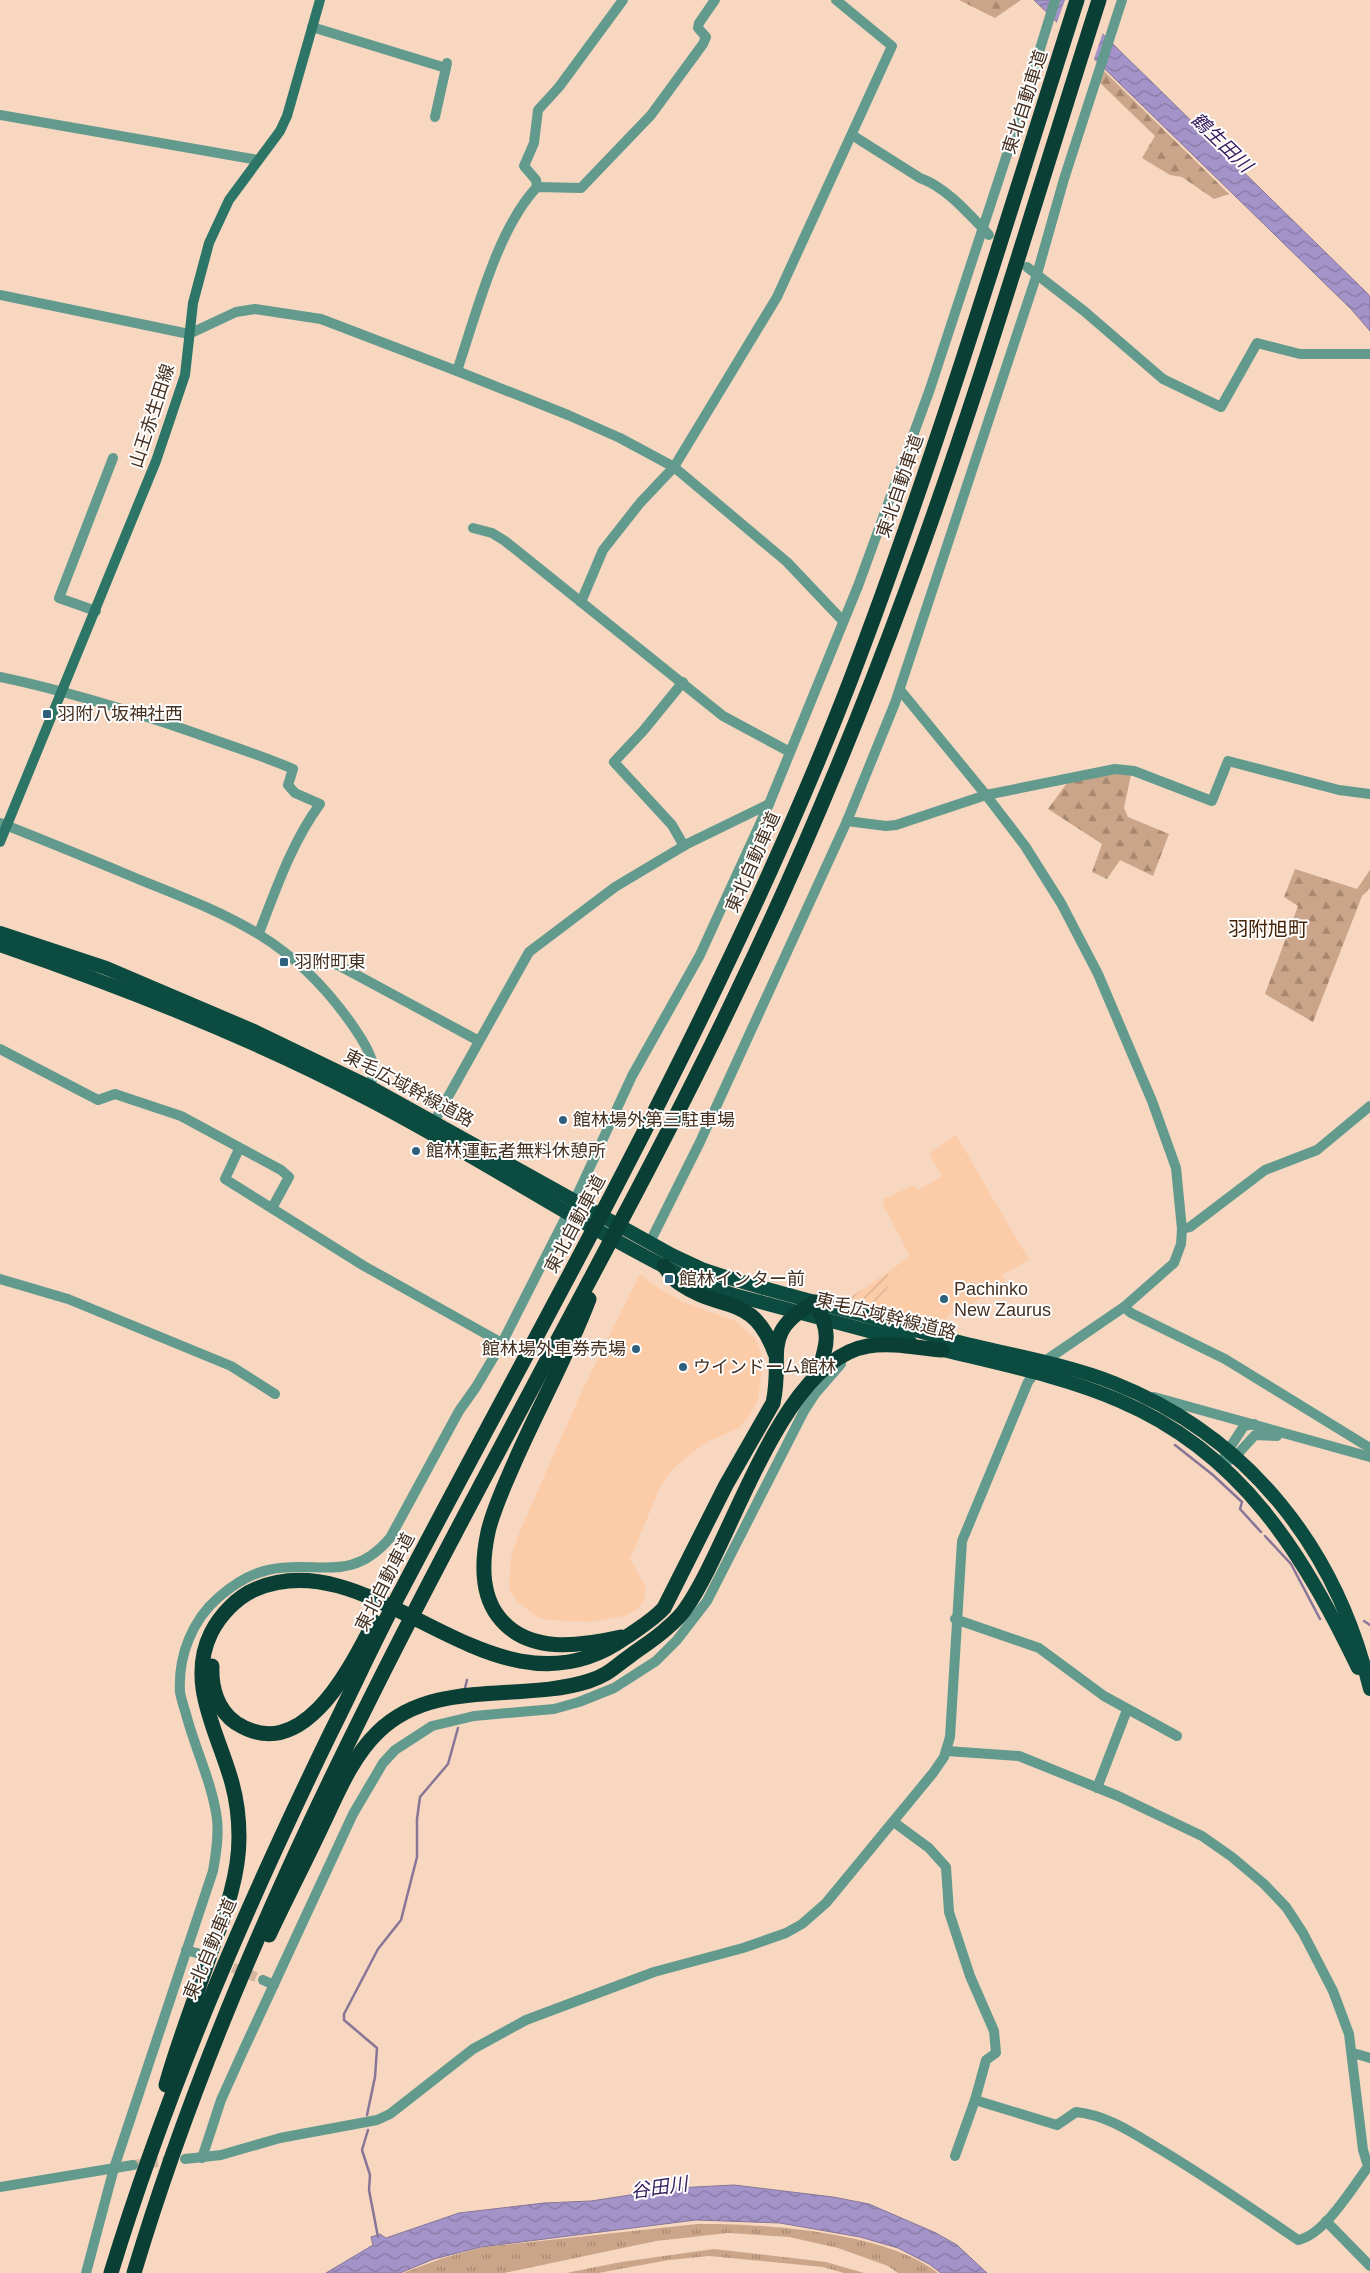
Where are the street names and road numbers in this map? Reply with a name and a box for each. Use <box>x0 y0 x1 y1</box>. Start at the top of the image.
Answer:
street label: 東北自動車道 <box>999 48 1051 156</box>
street label: 山王赤生田線 <box>126 362 178 470</box>
street label: 東北自動車道 <box>873 432 927 540</box>
street label: 東北自動車道 <box>722 809 784 915</box>
street label: 東毛広域幹線道路 <box>341 1045 477 1131</box>
street label: 東北自動車道 <box>541 1172 609 1276</box>
street label: 東毛広域幹線道路 <box>814 1289 958 1343</box>
street label: 東北自動車道 <box>352 1529 418 1635</box>
street label: 東北自動車道 <box>180 1895 240 2003</box>

